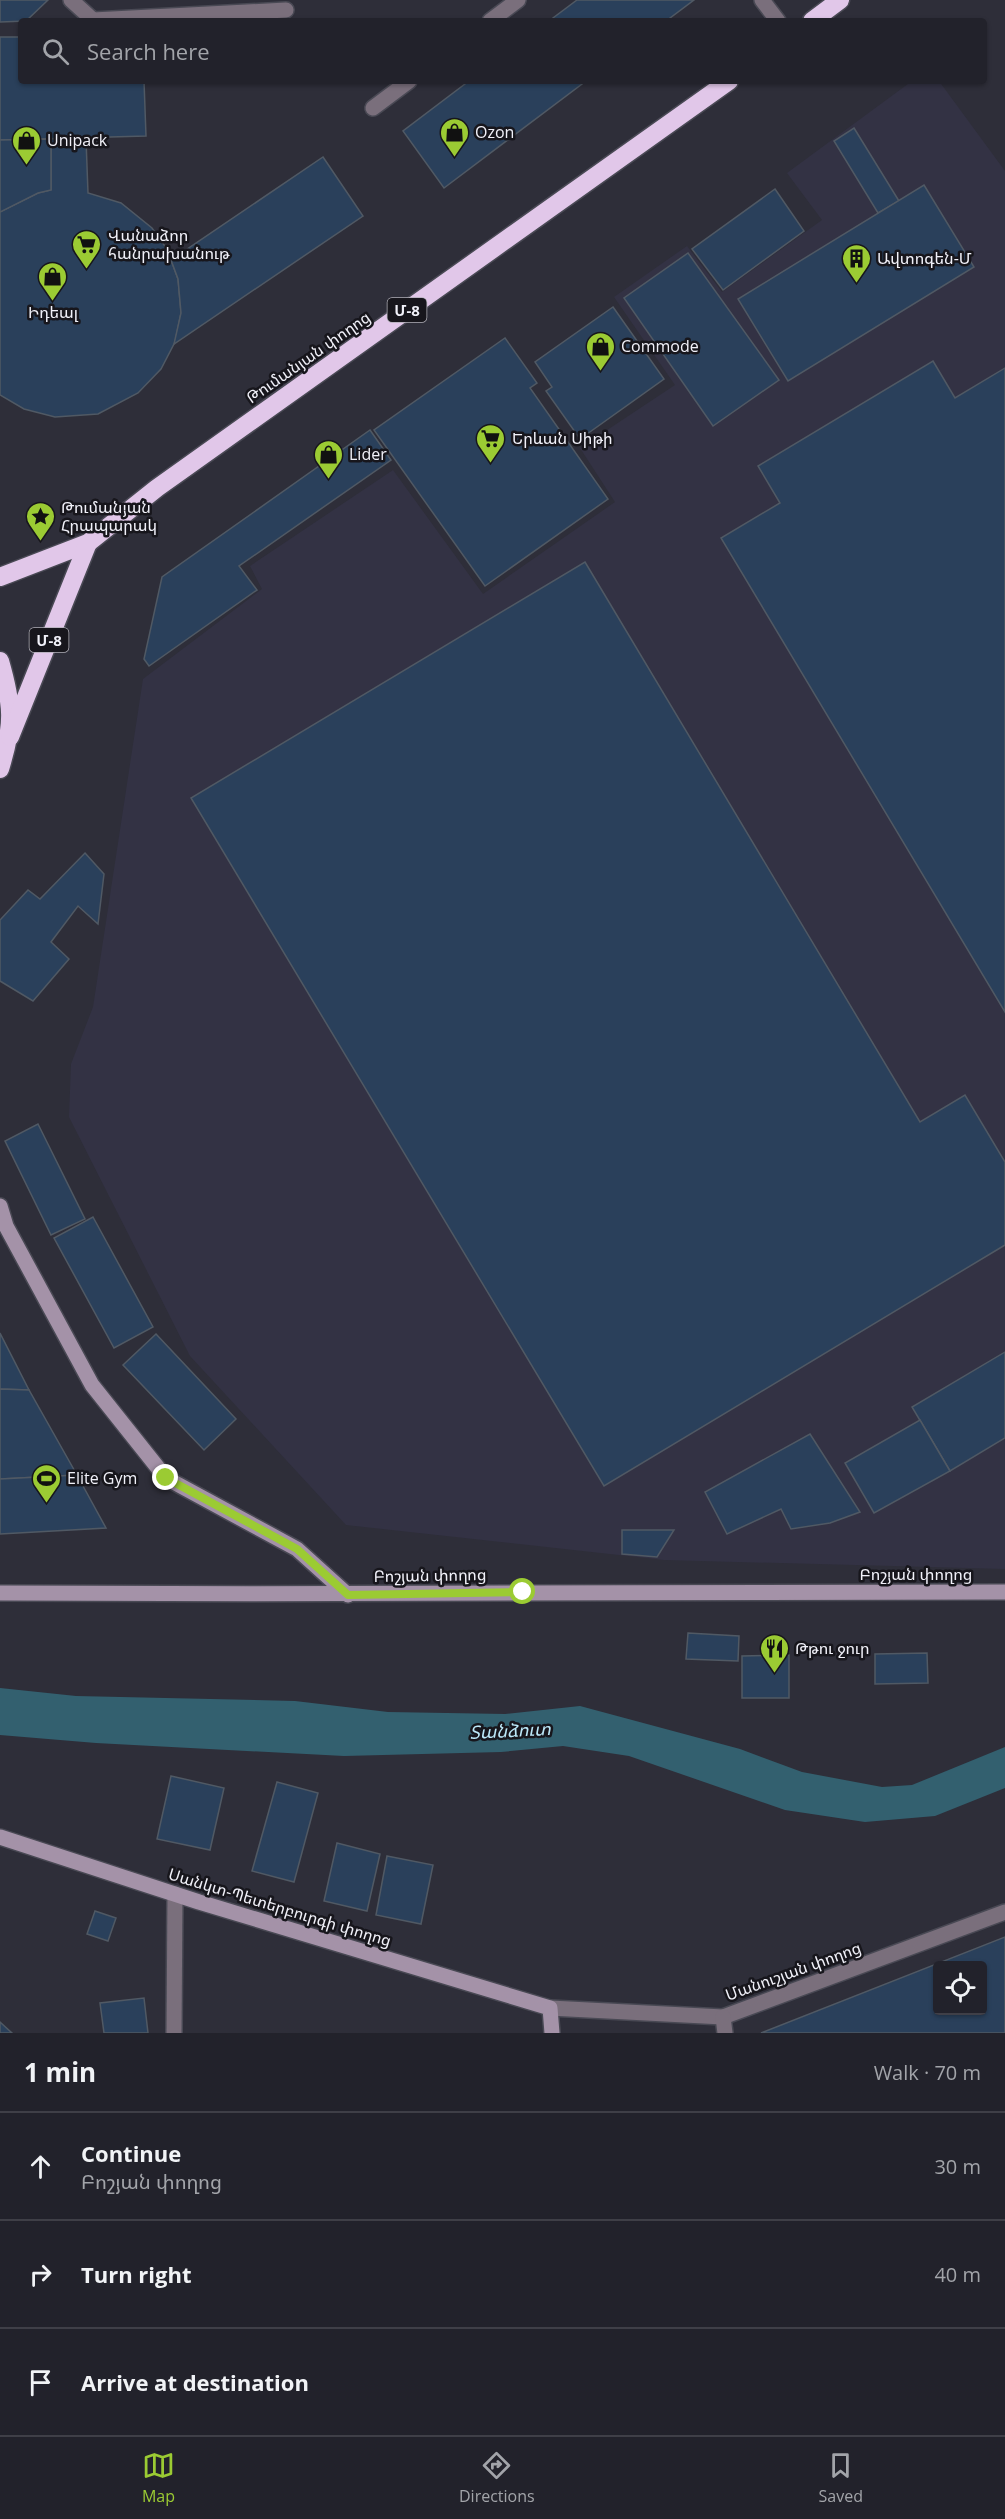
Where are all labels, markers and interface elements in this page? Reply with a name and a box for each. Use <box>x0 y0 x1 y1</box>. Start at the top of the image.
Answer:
search box <box>18 18 987 84</box>
icon: search <box>39 35 72 68</box>
text: Search here <box>87 36 210 66</box>
shop icon: Ozon <box>438 116 470 158</box>
place label: Ozon <box>475 121 514 143</box>
shop icon: Unipack <box>10 124 42 166</box>
place label: Unipack <box>47 129 108 151</box>
place label: Վանաձոր հանրախանութ <box>108 224 230 264</box>
supermarket icon: Վանաձոր հանրախանութ <box>71 228 103 270</box>
building icon: Ավտոգեն-Մ <box>840 242 872 284</box>
place label: Ավտոգեն-Մ <box>877 247 972 269</box>
shop icon: Իդեալ <box>37 260 69 302</box>
road number: Մ-8 <box>388 298 426 322</box>
place label: Իդեալ <box>28 301 79 323</box>
street label: Թումանյան փողոց <box>242 306 374 408</box>
shop icon: Commode <box>584 330 616 372</box>
place label: Commode <box>621 335 699 357</box>
supermarket icon: Երևան Սիթի <box>475 422 507 464</box>
place label: Երևան Սիթի <box>512 427 613 449</box>
shop icon: Lider <box>312 438 344 480</box>
place label: Lider <box>349 443 387 465</box>
place label: Թումանյան Հրապարակ <box>61 496 157 536</box>
place icon: Թումանյան Հրապարակ <box>24 500 56 542</box>
road number: Մ-8 <box>29 628 68 652</box>
sports icon: Elite Gym <box>30 1462 62 1504</box>
route end <box>152 1464 178 1490</box>
place label: Elite Gym <box>67 1467 137 1489</box>
street label: Բոշյան փողոց <box>373 1563 487 1587</box>
street label: Բոշյան փողոց <box>860 1563 972 1585</box>
route start <box>509 1578 535 1604</box>
restaurant icon: Թթու ջուր <box>758 1632 790 1674</box>
place label: Թթու ջուր <box>795 1637 870 1659</box>
water label: Տանձուտ <box>469 1716 552 1744</box>
street label: Սանկտ-Պետերբուրգի փողոց <box>166 1863 394 1951</box>
street label: Մանուշյան փողոց <box>722 1936 864 2006</box>
map controls <box>933 1961 987 2015</box>
button: locate <box>933 1961 987 2015</box>
text: 1 min <box>24 2054 96 2090</box>
text: Walk · 70 m <box>874 2059 981 2086</box>
text: Continue <box>81 2138 181 2168</box>
icon: ahead <box>24 2150 57 2183</box>
text: 30 m <box>934 2153 981 2180</box>
text: Բոշյան փողոց <box>81 2168 222 2195</box>
icon: right <box>24 2258 57 2291</box>
text: Turn right <box>81 2259 192 2289</box>
text: 40 m <box>934 2261 981 2288</box>
icon: arrive <box>24 2366 57 2399</box>
text: Arrive at destination <box>81 2367 309 2397</box>
tab: Map <box>142 2449 175 2507</box>
tab: Directions <box>459 2449 535 2507</box>
tab: Saved <box>819 2449 863 2507</box>

